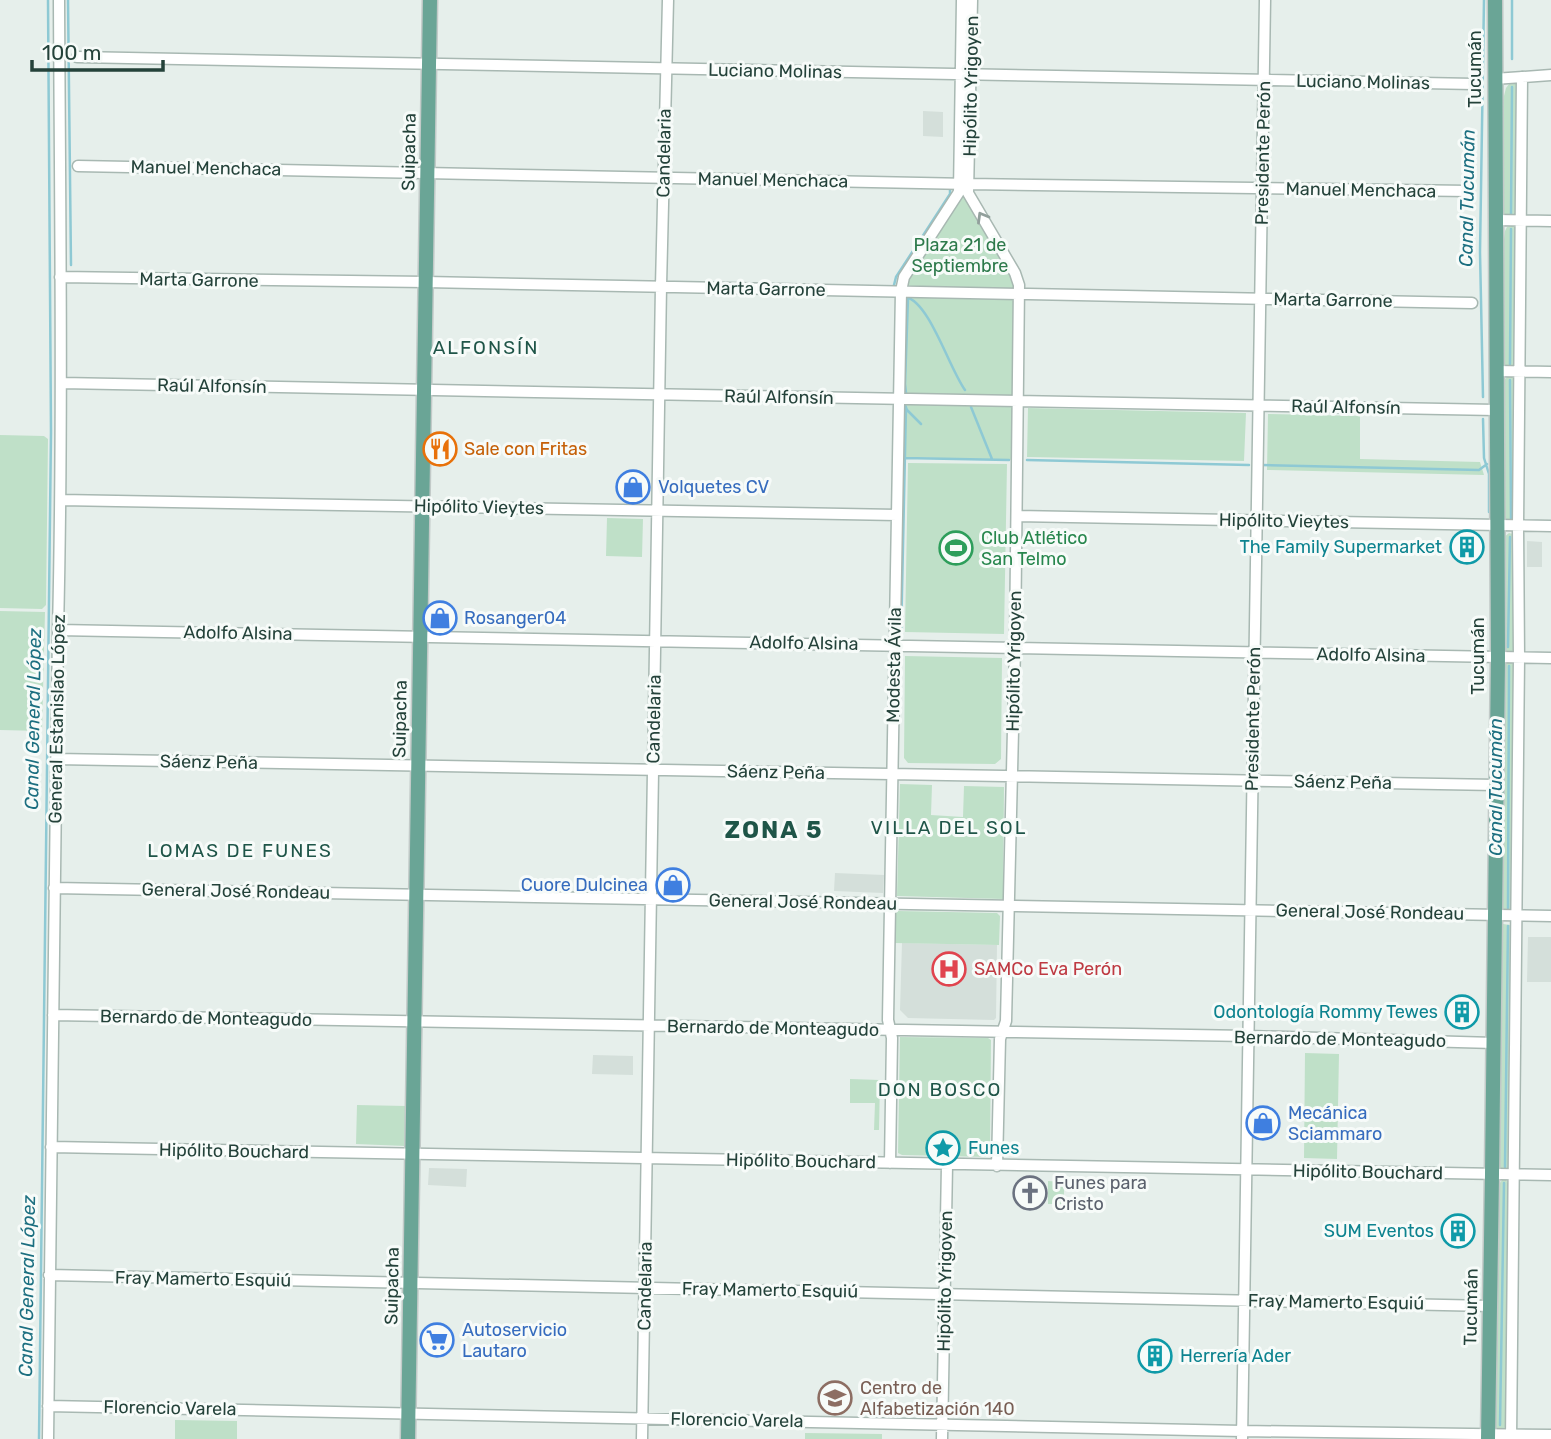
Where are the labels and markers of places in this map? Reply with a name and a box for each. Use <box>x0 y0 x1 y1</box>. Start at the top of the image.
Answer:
restaurant icon: Sale con Fritas <box>421 430 459 468</box>
place label: Sale con Fritas <box>464 438 587 460</box>
shop icon: Volquetes CV <box>614 468 652 506</box>
place label: Volquetes CV <box>658 476 770 498</box>
place label: Club Atlético San Telmo <box>981 527 1088 570</box>
building icon: The Family Supermarket <box>1448 528 1486 566</box>
sports icon: Club Atlético San Telmo <box>937 529 975 567</box>
place label: The Family Supermarket <box>1240 536 1442 558</box>
shop icon: Rosanger04 <box>421 599 459 637</box>
place label: Rosanger04 <box>464 607 566 629</box>
shop icon: Cuore Dulcinea <box>654 866 692 904</box>
place label: Cuore Dulcinea <box>521 874 648 896</box>
hospital icon: SAMCo Eva Perón <box>930 950 968 988</box>
place label: SAMCo Eva Perón <box>974 958 1122 980</box>
building icon: Odontología Rommy Tewes <box>1443 993 1481 1031</box>
place label: Odontología Rommy Tewes <box>1213 1001 1438 1023</box>
place label: Mecánica Sciammaro <box>1288 1102 1382 1145</box>
shop icon: Mecánica Sciammaro <box>1244 1104 1282 1142</box>
place icon: Funes <box>924 1129 962 1167</box>
place label: Funes <box>968 1137 1019 1159</box>
place label: Funes para Cristo <box>1054 1172 1147 1215</box>
church icon: Funes para Cristo <box>1011 1174 1049 1212</box>
building icon: SUM Eventos <box>1439 1212 1477 1250</box>
place label: SUM Eventos <box>1324 1220 1434 1242</box>
place label: Autoservicio Lautaro <box>462 1319 567 1362</box>
supermarket icon: Autoservicio Lautaro <box>418 1321 456 1359</box>
building icon: Herrería Ader <box>1136 1337 1174 1375</box>
place label: Herrería Ader <box>1180 1345 1291 1367</box>
place label: Centro de Alfabetización 140 <box>860 1377 1015 1420</box>
school or university icon: Centro de Alfabetización 140 <box>816 1379 854 1417</box>

